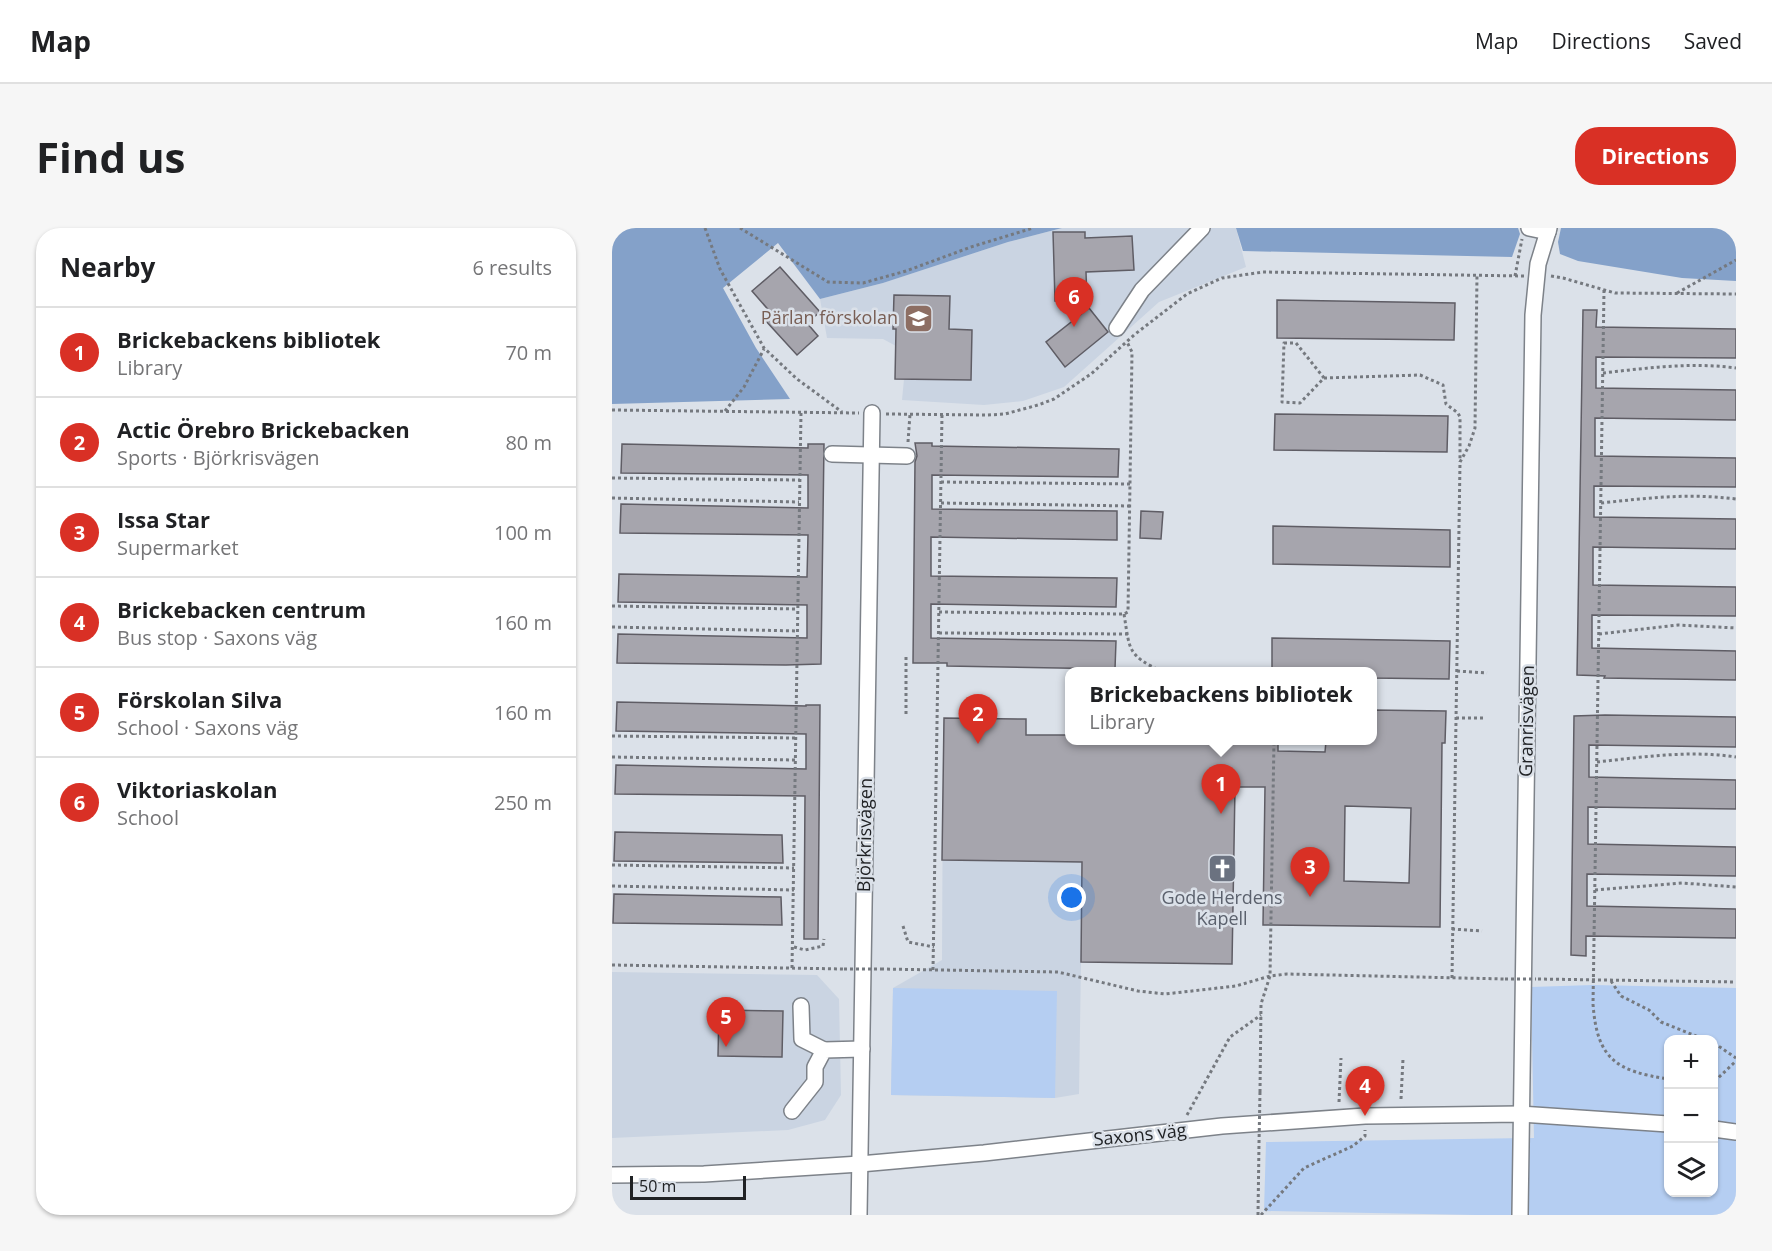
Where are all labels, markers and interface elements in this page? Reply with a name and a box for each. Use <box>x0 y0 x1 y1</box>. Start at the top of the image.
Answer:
text: Map <box>30 22 91 60</box>
text: Map <box>1475 27 1518 55</box>
text: Directions <box>1551 27 1651 55</box>
text: Saved <box>1684 27 1742 55</box>
button: Directions <box>1575 127 1736 185</box>
text: Find us <box>36 128 185 185</box>
text: Nearby <box>60 249 155 285</box>
text: 6 results <box>472 254 552 281</box>
pin: 6 <box>1054 278 1094 327</box>
school or university icon: Pärlan förskolan <box>903 302 935 334</box>
place label: Pärlan förskolan <box>761 305 898 329</box>
text: Brickebackens bibliotek <box>117 324 381 354</box>
text: 1 <box>74 339 85 366</box>
text: 70 m <box>505 339 552 366</box>
text: Library <box>117 354 182 381</box>
text: Actic Örebro Brickebacken <box>117 414 410 444</box>
text: 2 <box>74 429 85 456</box>
text: 80 m <box>505 429 552 456</box>
text: Sports · Björkrisvägen <box>117 444 320 471</box>
text: Issa Star <box>117 504 210 534</box>
text: 3 <box>74 519 85 546</box>
text: 100 m <box>494 519 552 546</box>
text: Supermarket <box>117 534 239 561</box>
text: Brickebacken centrum <box>117 594 366 624</box>
text: 4 <box>74 609 85 636</box>
text: 160 m <box>494 609 552 636</box>
text: Bus stop · Saxons väg <box>117 624 317 651</box>
street label: Granrisvägen <box>1513 665 1539 777</box>
popup <box>1065 667 1377 745</box>
text: Brickebackens bibliotek <box>1089 678 1353 708</box>
text: Förskolan Silva <box>117 684 282 714</box>
pin: 2 <box>958 694 998 744</box>
text: 5 <box>74 699 85 726</box>
text: 160 m <box>494 699 552 726</box>
text: Library <box>1089 708 1154 735</box>
text: School · Saxons väg <box>117 714 298 741</box>
pin: 1 <box>1202 764 1240 814</box>
text: Viktoriaskolan <box>117 774 277 804</box>
street label: Björkrisvägen <box>851 778 877 892</box>
text: 6 <box>74 789 85 816</box>
text: 250 m <box>494 789 552 816</box>
text: School <box>117 804 179 831</box>
pin: 3 <box>1290 848 1330 897</box>
church icon: Gode Herdens Kapell <box>1206 853 1238 885</box>
your location <box>1057 883 1086 912</box>
place label: Gode Herdens Kapell <box>1161 885 1283 930</box>
pin: 5 <box>706 998 746 1047</box>
map controls <box>1664 1035 1718 1197</box>
button: + <box>1664 1035 1718 1089</box>
pin: 4 <box>1346 1066 1384 1116</box>
button: − <box>1664 1089 1718 1143</box>
street label: Saxons väg <box>1092 1117 1188 1151</box>
button: layers <box>1664 1143 1718 1197</box>
scale bar <box>630 1173 746 1200</box>
text: 50 m <box>639 1175 676 1197</box>

